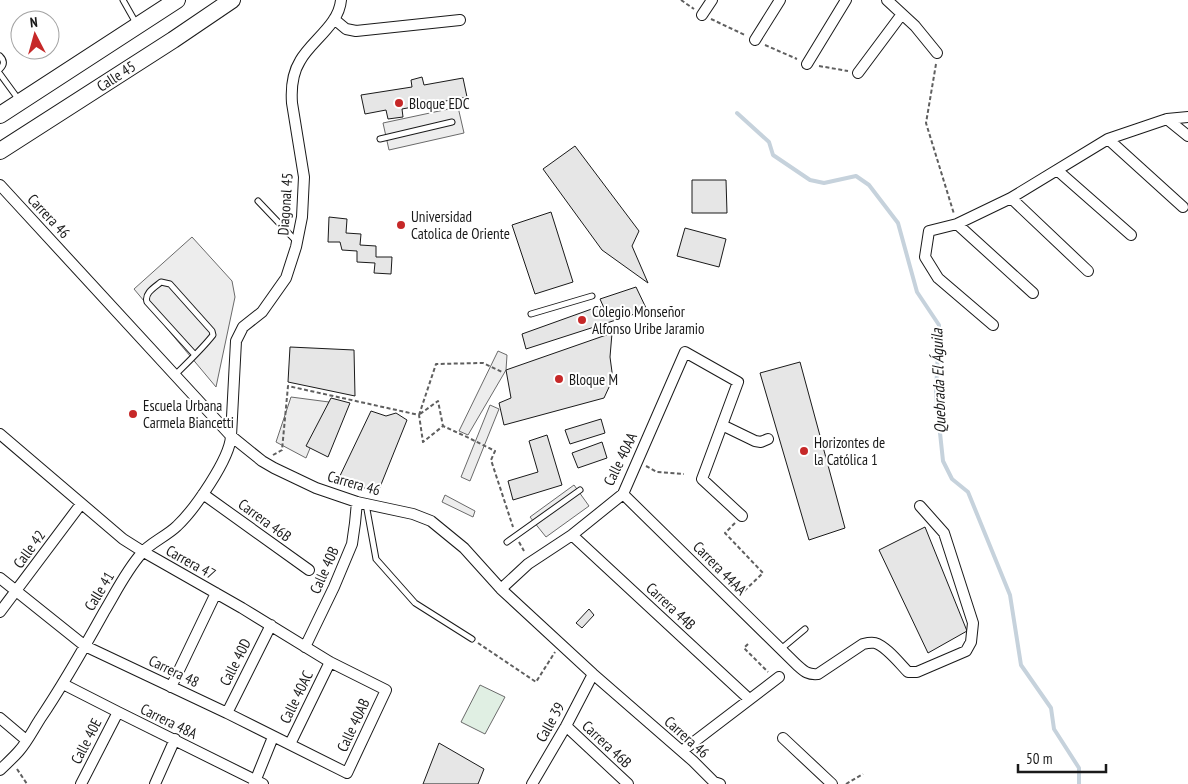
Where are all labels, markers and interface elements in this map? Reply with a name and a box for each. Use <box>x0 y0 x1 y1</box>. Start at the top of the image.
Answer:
north arrow <box>10 10 60 60</box>
text: N <box>29 13 38 31</box>
street label: Calle 45 <box>93 56 139 96</box>
place label: Bloque EDC <box>409 94 470 113</box>
marker: Bloque EDC <box>393 97 405 109</box>
street label: Diagonal 45 <box>273 172 297 236</box>
street label: Carrera 46 <box>24 190 74 242</box>
place label: Universidad Catolica de Oriente <box>411 207 510 243</box>
marker: Universidad Catolica de Oriente <box>395 219 407 231</box>
place label: Colegio Monseñor Alfonso Uribe Jaramio <box>592 302 704 338</box>
marker: Colegio Monseñor Alfonso Uribe Jaramio <box>576 314 588 326</box>
water label: Quebrada El Águila <box>926 326 950 434</box>
place label: Bloque M <box>569 370 618 389</box>
marker: Bloque M <box>553 373 565 385</box>
place label: Escuela Urbana Carmela Biancetti <box>143 396 234 432</box>
marker: Escuela Urbana Carmela Biancetti <box>127 408 139 420</box>
street label: Calle 40AA <box>599 429 641 489</box>
place label: Horizontes de la Católica 1 <box>814 433 885 469</box>
marker: Horizontes de la Católica 1 <box>798 445 810 457</box>
street label: Carrera 46 <box>325 466 383 500</box>
street label: Carrera 46B <box>235 494 295 546</box>
street label: Calle 42 <box>9 526 49 572</box>
street label: Carrera 44AA <box>689 537 751 599</box>
street label: Carrera 47 <box>163 541 219 583</box>
street label: Calle 40B <box>305 543 343 597</box>
street label: Calle 41 <box>80 568 118 614</box>
street label: Carrera 44B <box>642 578 700 634</box>
street label: Calle 40D <box>215 635 255 689</box>
street label: Carrera 48 <box>146 651 202 691</box>
street label: Calle 40AC <box>275 667 317 726</box>
street label: Calle 40AB <box>332 695 374 755</box>
street label: Carrera 48A <box>137 699 201 743</box>
street label: Calle 39 <box>531 699 569 745</box>
street label: Carrera 46 <box>661 712 714 762</box>
street label: Calle 40E <box>66 715 106 767</box>
street label: Carrera 46B <box>578 716 636 772</box>
scale bar <box>1018 742 1106 774</box>
text: 50 m <box>1026 749 1052 768</box>

